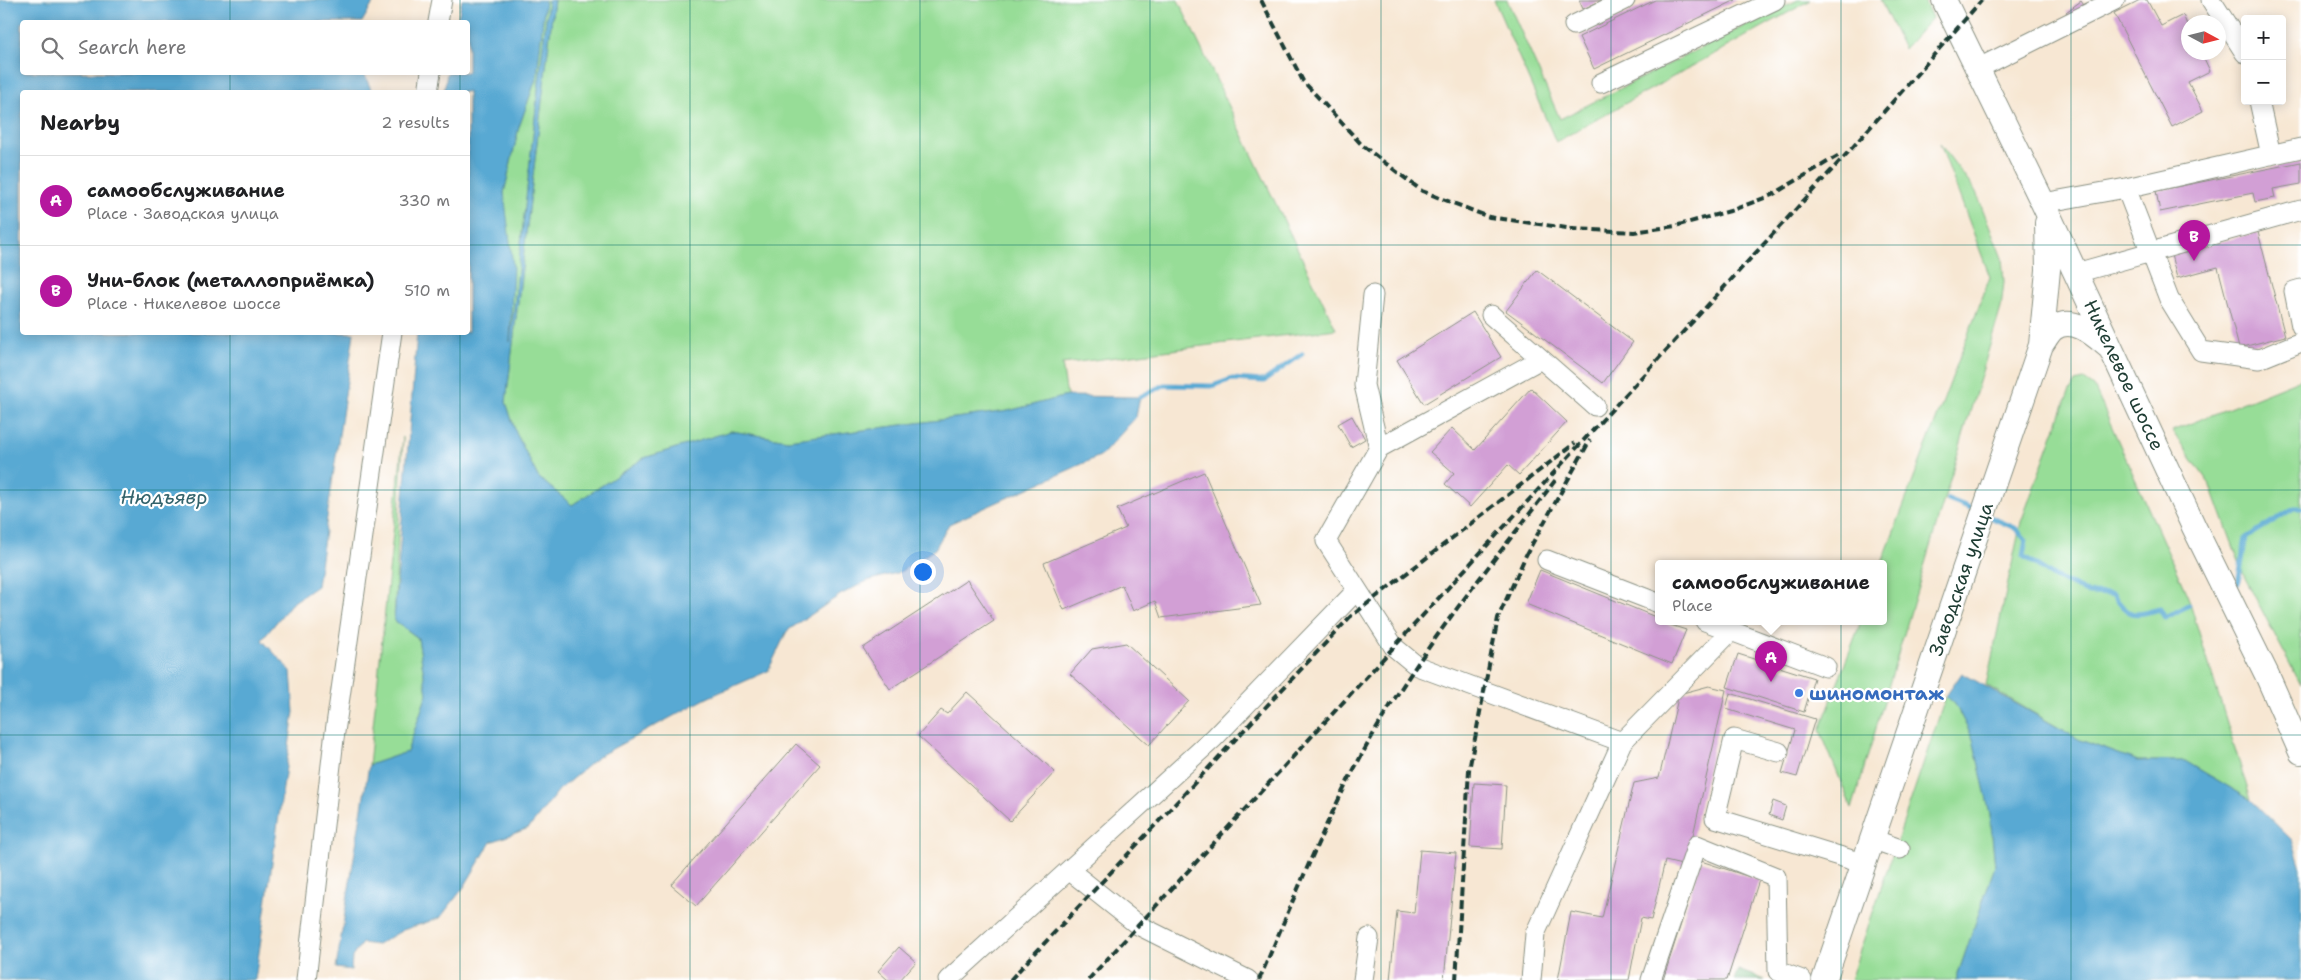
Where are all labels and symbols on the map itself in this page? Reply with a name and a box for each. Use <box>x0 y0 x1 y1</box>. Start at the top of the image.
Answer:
north arrow <box>2181 15 2226 60</box>
pin: B <box>2178 220 2210 261</box>
street label: Никелевое шоссе <box>2078 295 2170 455</box>
water label: Нюдъявр <box>120 484 208 510</box>
street label: Заводская улица <box>1923 499 1999 659</box>
your location <box>910 559 936 585</box>
pin: A <box>1755 641 1787 682</box>
place label: шиномонтаж <box>1809 681 1944 706</box>
marker: шиномонтаж <box>1793 687 1805 699</box>

